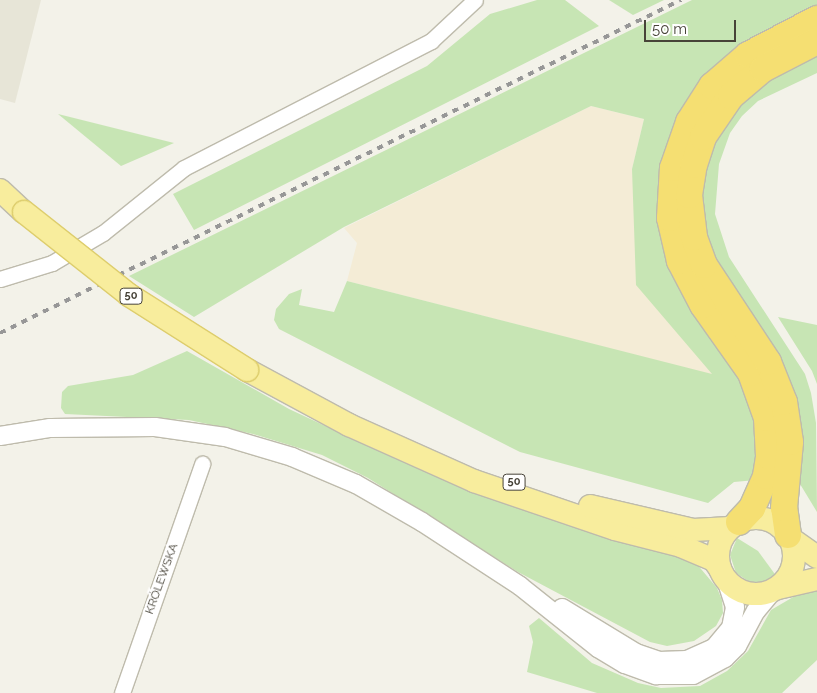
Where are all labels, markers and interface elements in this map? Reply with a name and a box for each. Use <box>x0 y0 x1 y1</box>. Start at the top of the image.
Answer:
scale bar <box>647 10 740 42</box>
text: 50 m <box>652 20 687 38</box>
road number: 50 <box>118 288 144 304</box>
road number: 50 <box>502 474 526 491</box>
street label: KRÓLEWSKA <box>143 542 181 616</box>

